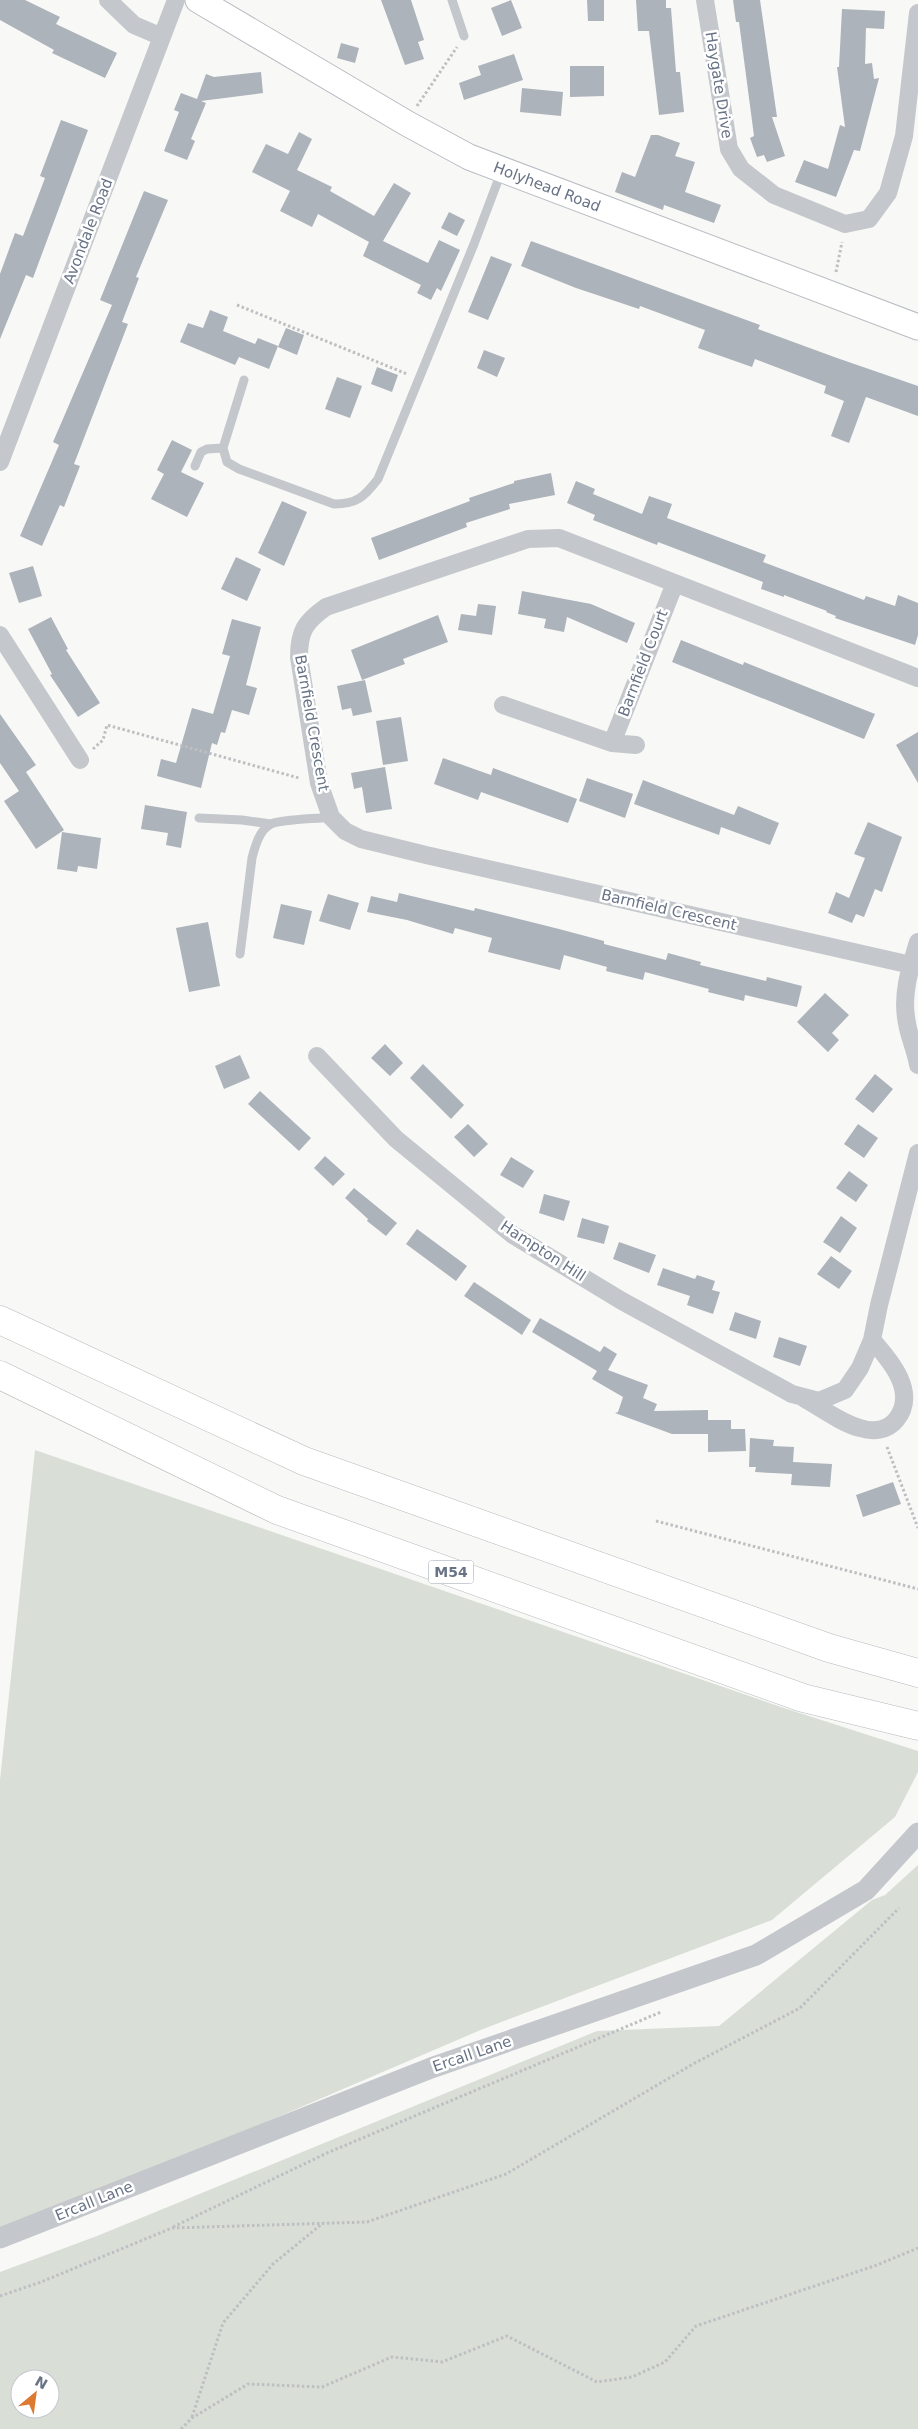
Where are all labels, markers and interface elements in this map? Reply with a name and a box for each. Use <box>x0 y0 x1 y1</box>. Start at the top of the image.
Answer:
street label: Haygate Drive <box>702 30 736 140</box>
street label: Holyhead Road <box>491 158 603 216</box>
street label: Avondale Road <box>60 176 116 286</box>
street label: Barnfield Court <box>614 607 672 719</box>
street label: Barnfield Crescent <box>291 653 333 793</box>
street label: Barnfield Crescent <box>600 886 738 934</box>
street label: Hampton Hill <box>497 1217 589 1285</box>
road number: M54 <box>428 1560 474 1584</box>
street label: Ercall Lane <box>430 2032 514 2076</box>
street label: Ercall Lane <box>53 2177 135 2225</box>
north arrow <box>10 2369 60 2419</box>
text: N <box>32 2373 50 2392</box>

